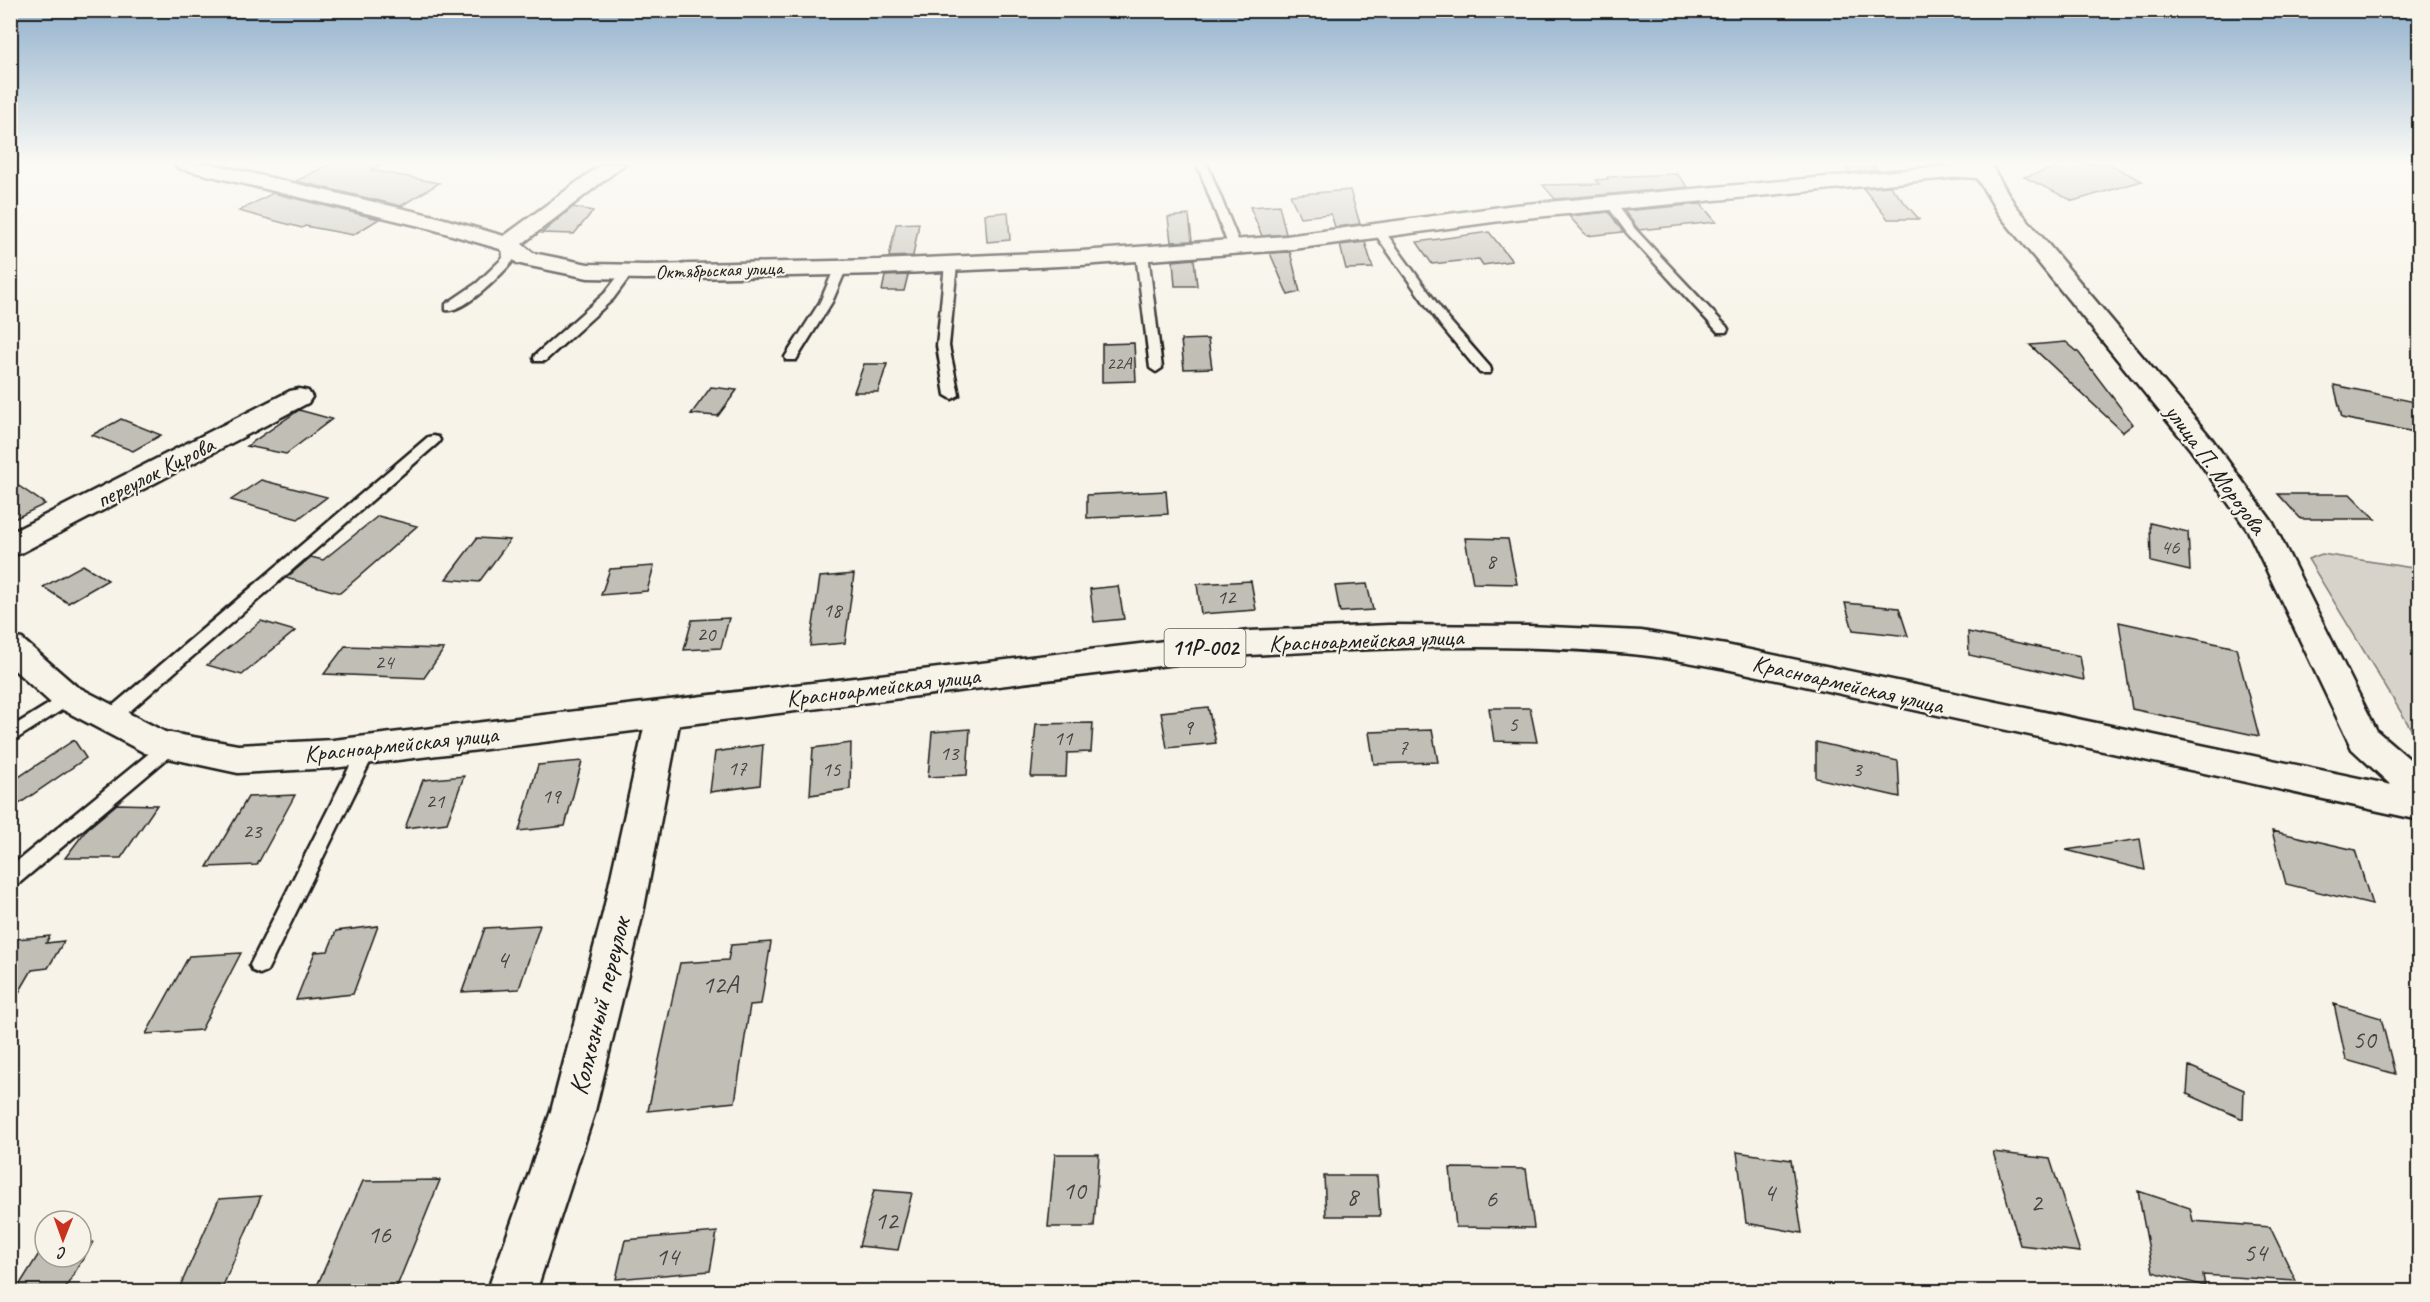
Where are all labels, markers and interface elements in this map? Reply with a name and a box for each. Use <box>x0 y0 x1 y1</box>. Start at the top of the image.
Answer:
street label: Октябрьская улица <box>655 255 785 285</box>
house number: 22А <box>1106 352 1133 374</box>
street label: улица П. Морозова <box>2157 396 2274 541</box>
street label: переулок Кирова <box>91 429 221 515</box>
house number: 46 <box>2161 534 2180 560</box>
house number: 8 <box>1486 548 1498 574</box>
house number: 12 <box>1217 584 1237 610</box>
house number: 18 <box>823 597 844 623</box>
house number: 20 <box>697 621 717 647</box>
street label: Красноармейская улица <box>1268 622 1465 658</box>
road number: 11Р-002 <box>1164 629 1246 667</box>
street label: Красноармейская улица <box>1750 647 1948 721</box>
house number: 24 <box>375 649 396 675</box>
street label: Красноармейская улица <box>785 660 983 714</box>
house number: 5 <box>1508 711 1519 737</box>
house number: 9 <box>1183 714 1194 740</box>
street label: Красноармейская улица <box>303 719 501 769</box>
house number: 11 <box>1054 725 1074 751</box>
house number: 7 <box>1398 734 1409 760</box>
house number: 13 <box>940 740 960 766</box>
house number: 17 <box>728 755 748 781</box>
house number: 15 <box>822 756 842 782</box>
house number: 3 <box>1852 756 1863 782</box>
house number: 19 <box>542 783 562 809</box>
house number: 21 <box>426 788 446 814</box>
house number: 23 <box>243 818 263 844</box>
street label: Колхозный переулок <box>560 911 639 1098</box>
house number: 4 <box>496 943 510 976</box>
house number: 12А <box>702 968 740 1001</box>
house number: 50 <box>2352 1023 2378 1056</box>
house number: 10 <box>1062 1174 1088 1207</box>
house number: 4 <box>1763 1176 1777 1209</box>
house number: 8 <box>1346 1180 1360 1213</box>
house number: 6 <box>1485 1182 1498 1215</box>
house number: 2 <box>2030 1186 2044 1219</box>
house number: 12 <box>874 1204 900 1237</box>
north arrow <box>33 1209 93 1269</box>
house number: 16 <box>367 1218 392 1251</box>
house number: 54 <box>2243 1236 2269 1269</box>
house number: 14 <box>655 1240 681 1273</box>
text: С <box>57 1243 67 1263</box>

